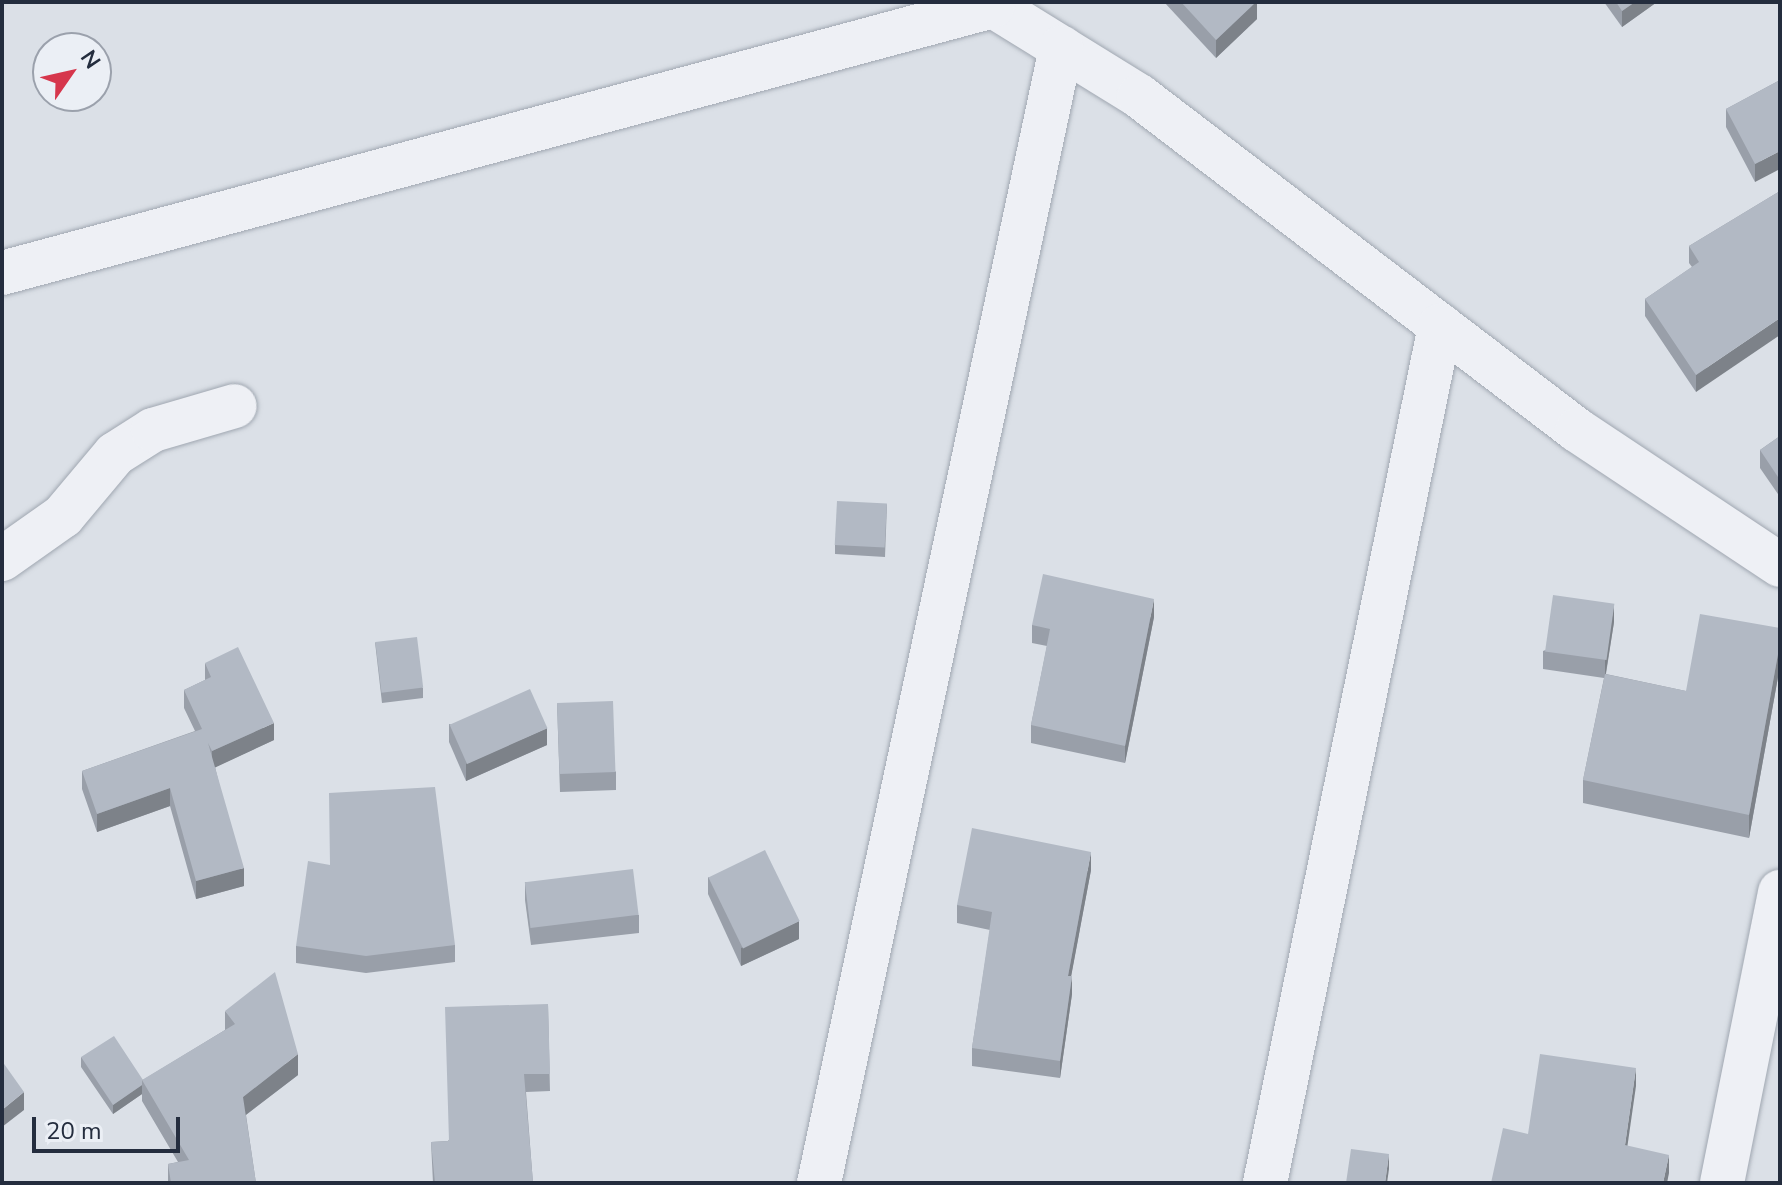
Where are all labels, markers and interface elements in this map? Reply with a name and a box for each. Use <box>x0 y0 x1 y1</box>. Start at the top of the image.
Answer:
north arrow <box>32 32 112 112</box>
text: N <box>73 44 107 75</box>
scale bar <box>36 1101 184 1151</box>
text: 20 m <box>46 1115 102 1147</box>

